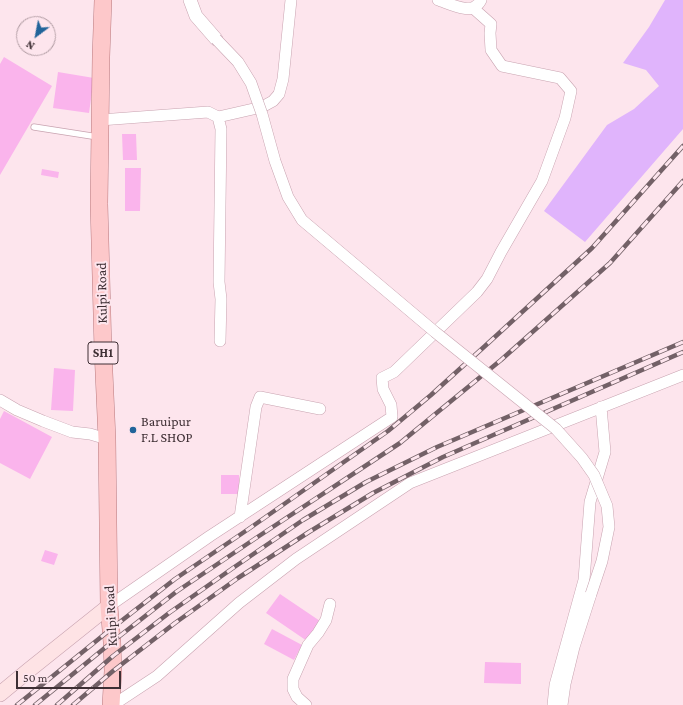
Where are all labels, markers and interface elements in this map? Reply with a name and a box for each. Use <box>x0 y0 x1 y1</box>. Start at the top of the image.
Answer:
north arrow <box>16 16 56 56</box>
text: N <box>24 38 37 52</box>
street label: Kulpi Road <box>93 262 111 324</box>
road number: SH1 <box>88 342 118 364</box>
place label: Baruipur F.L SHOP <box>141 414 193 446</box>
marker: Baruipur F.L SHOP <box>128 425 138 435</box>
street label: Kulpi Road <box>101 585 121 647</box>
scale bar <box>18 663 123 689</box>
text: 50 m <box>23 671 47 685</box>

